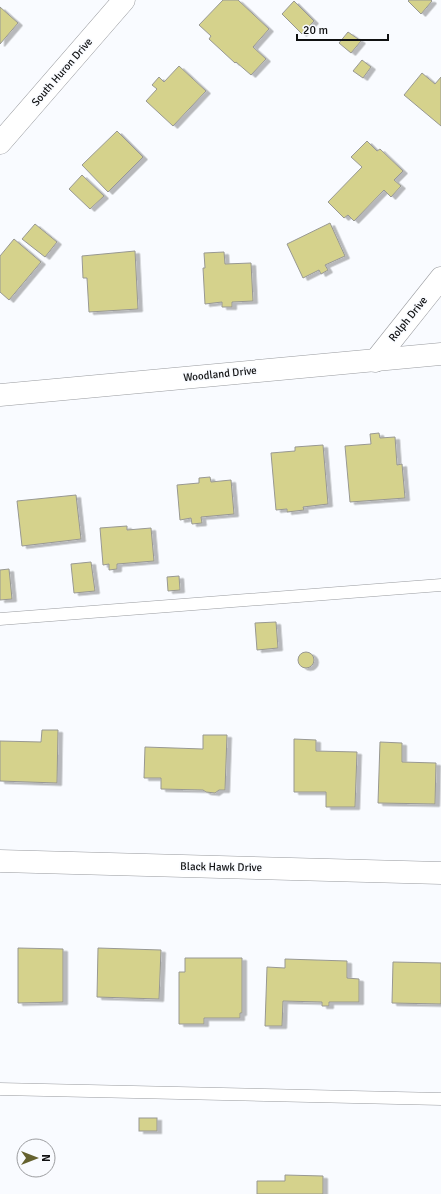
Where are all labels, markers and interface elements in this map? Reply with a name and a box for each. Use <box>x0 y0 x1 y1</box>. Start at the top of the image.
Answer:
scale bar <box>297 16 388 42</box>
text: 20 m <box>303 23 328 38</box>
street label: South Huron Drive <box>29 35 95 109</box>
street label: Rolph Drive <box>386 294 430 344</box>
street label: Woodland Drive <box>183 364 257 384</box>
street label: Black Hawk Drive <box>180 860 262 874</box>
north arrow <box>16 1138 56 1178</box>
text: N <box>39 1154 52 1162</box>

